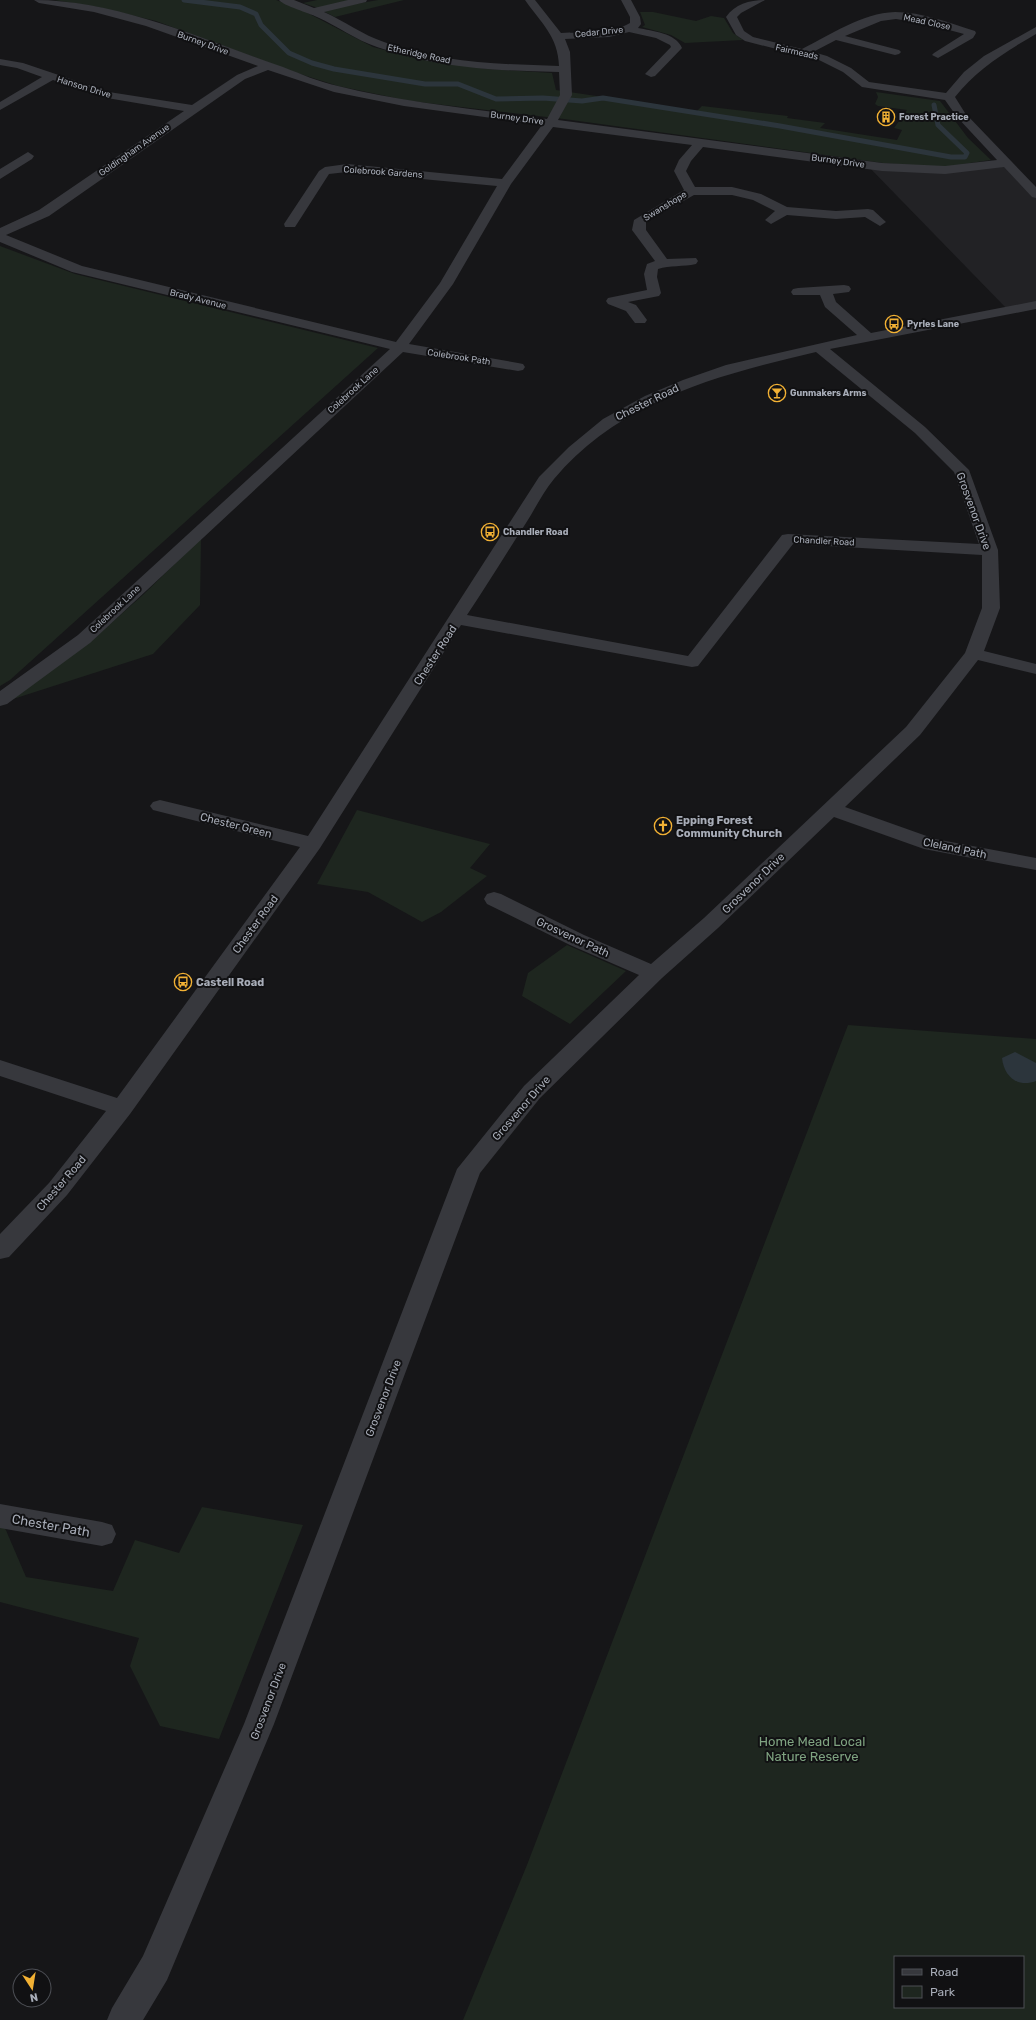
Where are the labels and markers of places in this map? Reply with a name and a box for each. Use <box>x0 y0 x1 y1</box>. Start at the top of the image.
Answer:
building icon: Forest Practice <box>876 107 896 127</box>
place label: Forest Practice <box>899 112 969 122</box>
bus stop icon: Pyrles Lane <box>884 314 904 334</box>
place label: Pyrles Lane <box>907 319 960 329</box>
bar icon: Gunmakers Arms <box>767 383 787 403</box>
place label: Gunmakers Arms <box>790 388 867 398</box>
bus stop icon: Chandler Road <box>480 522 500 542</box>
place label: Chandler Road <box>503 527 569 537</box>
place label: Epping Forest Community Church <box>676 814 782 840</box>
church icon: Epping Forest Community Church <box>653 816 673 836</box>
bus stop icon: Castell Road <box>173 972 193 992</box>
place label: Castell Road <box>196 976 264 989</box>

